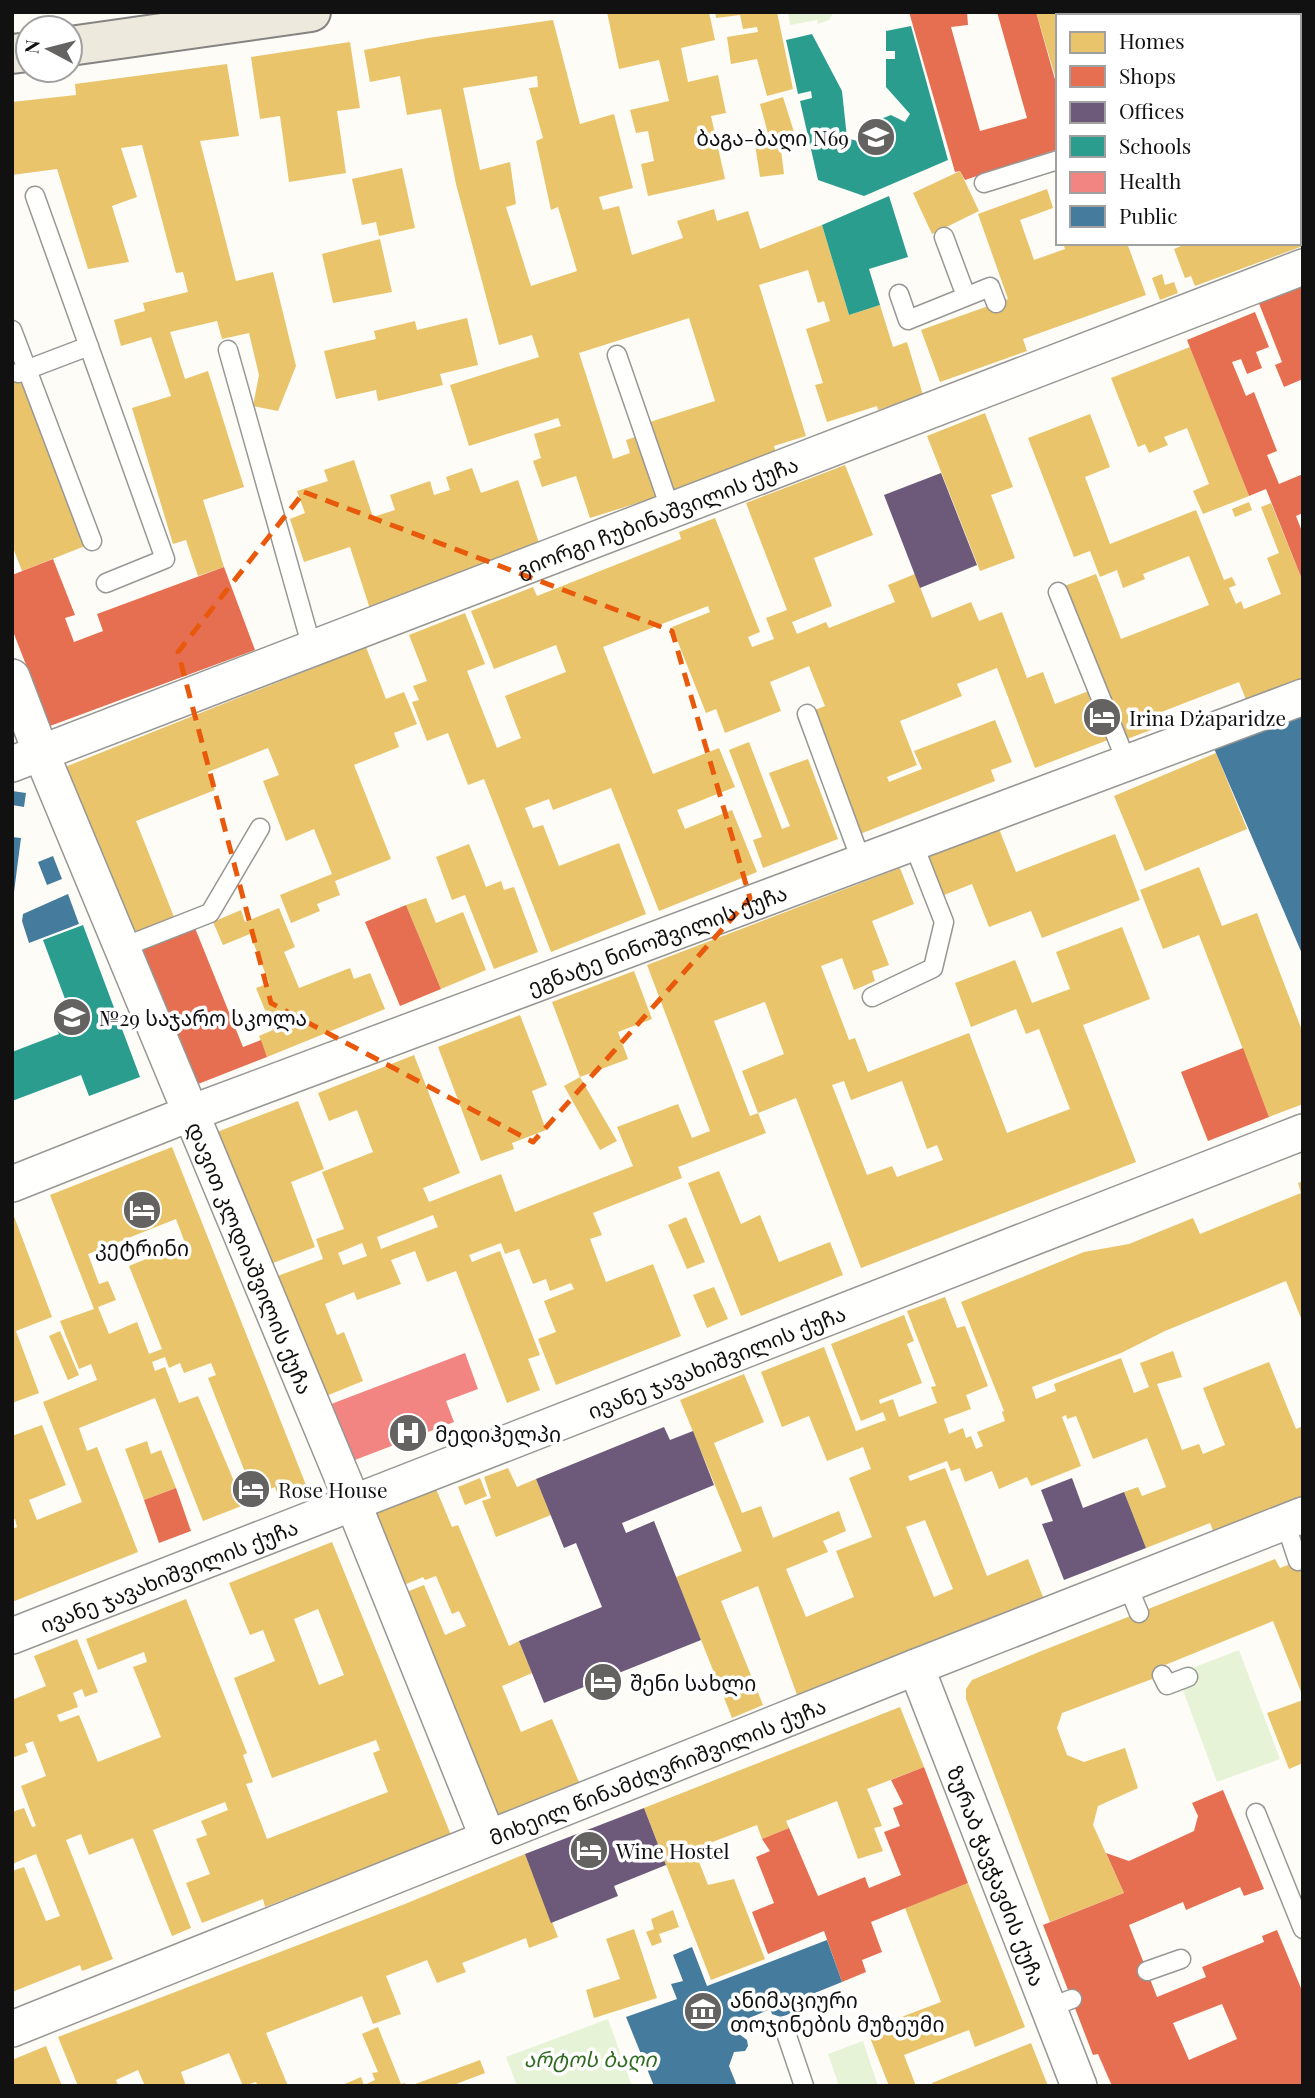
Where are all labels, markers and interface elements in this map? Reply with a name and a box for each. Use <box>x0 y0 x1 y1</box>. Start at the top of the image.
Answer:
north arrow <box>14 14 84 84</box>
legend <box>1056 14 1301 245</box>
text: Homes <box>1119 26 1185 54</box>
text: N <box>17 38 45 55</box>
text: Shops <box>1119 61 1176 89</box>
text: Offices <box>1119 96 1184 124</box>
school or university icon: ბაგა-ბაღი N69 <box>855 116 897 158</box>
place label: ბაგა-ბაღი N69 <box>696 123 849 152</box>
text: Schools <box>1119 131 1191 159</box>
text: Health <box>1119 166 1182 194</box>
text: Public <box>1119 201 1177 229</box>
street label: გიორგი ჩუბინაშვილის ქუჩა <box>512 449 802 583</box>
hotel icon: Irina Dżaparidze <box>1081 696 1123 738</box>
place label: Irina Dżaparidze <box>1129 703 1286 731</box>
street label: ეგნატე ნინოშვილის ქუჩა <box>523 877 791 1000</box>
school or university icon: №29 საჯარო სკოლა <box>51 996 93 1038</box>
place label: №29 საჯარო სკოლა <box>99 1003 307 1032</box>
street label: დავით კლდიაშვილის ქუჩა <box>181 1117 320 1398</box>
hotel icon: კეტრინი <box>121 1189 163 1231</box>
place label: კეტრინი <box>95 1233 189 1261</box>
street label: ივანე ჯავახიშვილის ქუჩა <box>583 1298 849 1424</box>
hospital icon: მედიჰელპი <box>387 1412 429 1454</box>
place label: მედიჰელპი <box>435 1419 561 1448</box>
hotel icon: Rose House <box>230 1468 272 1510</box>
place label: Rose House <box>278 1475 388 1503</box>
street label: ივანე ჯავახიშვილის ქუჩა <box>35 1512 302 1638</box>
hotel icon: შენი სახლი <box>582 1661 624 1703</box>
place label: შენი სახლი <box>630 1668 756 1697</box>
street label: მიხეილ წინამძღვრიშვილის ქუჩა <box>485 1691 830 1851</box>
street label: ზურაბ ჭავჭავძის ქუჩა <box>942 1762 1053 1990</box>
hotel icon: Wine Hostel <box>568 1829 610 1871</box>
place label: Wine Hostel <box>615 1836 730 1864</box>
place label: ანიმაციური თოჯინების მუზეუმი <box>730 1985 944 2037</box>
museum icon: ანიმაციური თოჯინების მუზეუმი <box>682 1990 724 2032</box>
park label: არტოს ბაღი <box>524 2044 657 2073</box>

